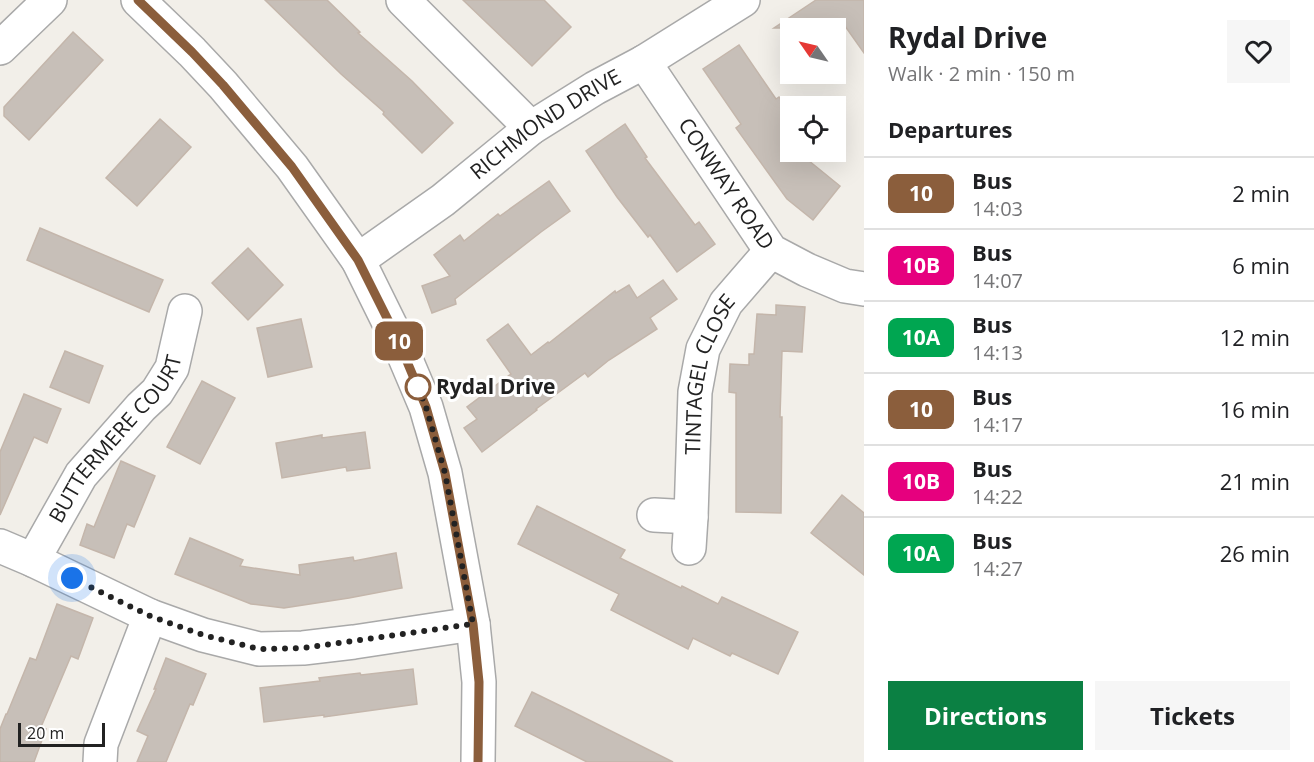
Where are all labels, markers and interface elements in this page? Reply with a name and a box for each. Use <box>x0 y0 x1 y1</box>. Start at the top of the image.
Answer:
north arrow <box>780 18 846 84</box>
map controls <box>780 18 846 162</box>
text: Rydal Drive <box>888 18 1047 56</box>
button: heart <box>1227 20 1290 83</box>
text: Walk · 2 min · 150 m <box>888 60 1075 87</box>
street label: RICHMOND DRIVE <box>464 62 625 185</box>
button: locate <box>780 96 846 162</box>
street label: CONWAY ROAD <box>672 112 781 255</box>
text: Departures <box>888 114 1012 144</box>
text: Bus <box>972 165 1012 195</box>
text: 2 min <box>1232 178 1290 208</box>
text: 10 <box>909 179 933 207</box>
text: 14:03 <box>972 195 1023 222</box>
text: Bus <box>972 237 1012 267</box>
text: 6 min <box>1232 250 1290 280</box>
text: 10B <box>902 251 940 279</box>
text: 14:07 <box>972 267 1023 294</box>
street label: TINTAGEL CLOSE <box>678 288 741 455</box>
text: Bus <box>972 309 1012 339</box>
line badge: 10 <box>372 322 426 360</box>
text: 12 min <box>1220 322 1290 352</box>
text: 10A <box>902 323 940 351</box>
text: 10 <box>387 327 411 355</box>
text: 14:13 <box>972 339 1023 366</box>
street label: BUTTERMERE COURT <box>42 352 188 528</box>
place label: Rydal Drive <box>436 372 556 400</box>
marker: Rydal Drive <box>405 374 431 400</box>
text: Bus <box>972 381 1012 411</box>
text: 16 min <box>1220 394 1290 424</box>
text: 10 <box>909 395 933 423</box>
text: 14:17 <box>972 411 1023 438</box>
text: Bus <box>972 453 1012 483</box>
text: 21 min <box>1220 466 1290 496</box>
text: 10B <box>902 467 940 495</box>
text: 14:22 <box>972 483 1023 510</box>
text: Bus <box>972 525 1012 555</box>
text: 26 min <box>1220 538 1290 568</box>
text: 10A <box>902 539 940 567</box>
text: 14:27 <box>972 555 1023 582</box>
your location <box>57 563 87 593</box>
button: Directions <box>888 681 1083 750</box>
button: Tickets <box>1095 681 1290 750</box>
scale bar <box>18 720 105 748</box>
text: 20 m <box>27 722 64 744</box>

